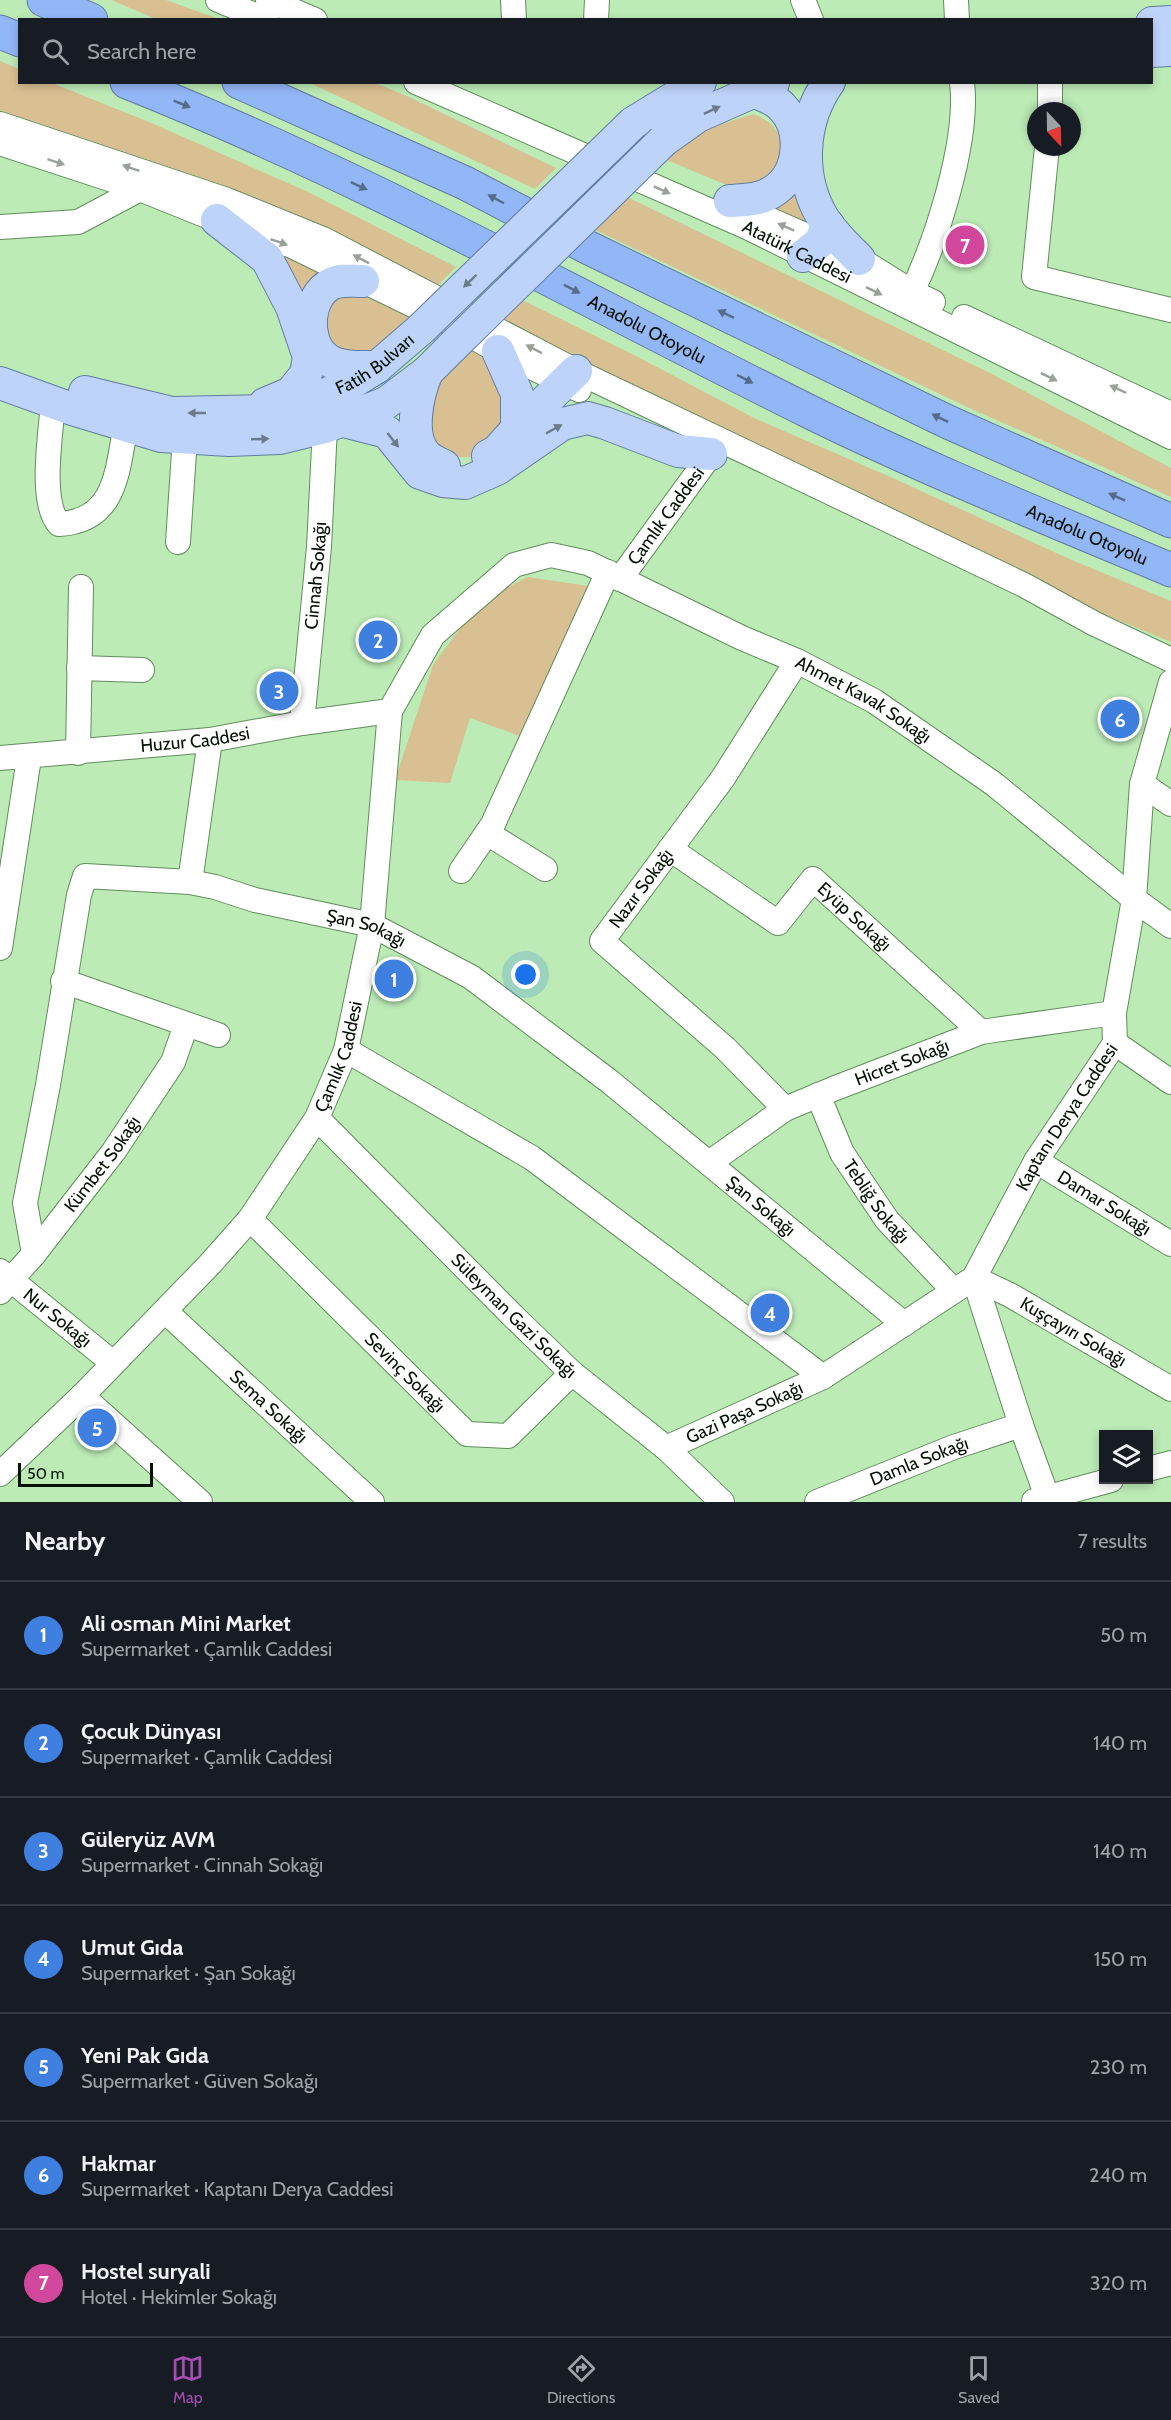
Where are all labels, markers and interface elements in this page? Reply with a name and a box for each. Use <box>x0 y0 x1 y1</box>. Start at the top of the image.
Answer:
search box <box>18 18 1153 84</box>
icon: search <box>39 35 72 68</box>
text: Search here <box>87 38 196 65</box>
one-way arrow <box>173 100 191 109</box>
north arrow <box>1027 102 1081 156</box>
one-way arrow <box>704 105 721 114</box>
one-way arrow <box>47 157 65 167</box>
one-way arrow <box>122 162 140 172</box>
one-way arrow <box>350 181 367 190</box>
one-way arrow <box>654 185 672 195</box>
one-way arrow <box>487 194 504 204</box>
street label: Atatürk Caddesi <box>739 215 855 288</box>
one-way arrow <box>778 222 795 231</box>
pin: 7 <box>946 222 984 268</box>
one-way arrow <box>270 237 288 247</box>
one-way arrow <box>352 254 370 264</box>
one-way arrow <box>463 274 478 288</box>
one-way arrow <box>563 284 581 294</box>
one-way arrow <box>866 286 883 296</box>
street label: Anadolu Otoyolu <box>584 290 710 369</box>
one-way arrow <box>718 309 735 318</box>
street label: Fatih Bulvarı <box>332 329 419 399</box>
one-way arrow <box>525 344 543 354</box>
one-way arrow <box>1040 372 1058 382</box>
one-way arrow <box>737 374 754 383</box>
one-way arrow <box>1109 385 1126 394</box>
one-way arrow <box>188 408 207 418</box>
one-way arrow <box>931 413 948 422</box>
one-way arrow <box>546 424 563 434</box>
one-way arrow <box>387 432 400 448</box>
one-way arrow <box>250 434 269 443</box>
street label: Çamlık Caddesi <box>623 463 709 569</box>
one-way arrow <box>1109 493 1126 502</box>
street label: Anadolu Otoyolu <box>1023 500 1151 570</box>
street label: Cinnah Sokağı <box>300 521 331 630</box>
pin: 2 <box>358 618 398 662</box>
street label: Ahmet Kavak Sokağı <box>792 651 935 748</box>
pin: 3 <box>260 668 298 714</box>
pin: 6 <box>1100 696 1140 742</box>
street label: Huzur Caddesi <box>140 722 251 757</box>
street label: Nazır Sokağı <box>604 845 678 932</box>
street label: Eyüp Sokağı <box>813 877 896 956</box>
street label: Şan Sokağı <box>324 905 410 952</box>
pin: 1 <box>374 956 414 1002</box>
your location <box>511 960 540 989</box>
street label: Çamlık Caddesi <box>310 999 367 1115</box>
street label: Hicret Sokağı <box>852 1034 952 1091</box>
street label: Kaptanı Derya Caddesi <box>1011 1039 1122 1195</box>
street label: Kümbet Sokağı <box>60 1112 145 1217</box>
street label: Tebliğ Sokağı <box>838 1155 914 1248</box>
street label: Damar Sokağı <box>1053 1166 1155 1240</box>
street label: Şan Sokağı <box>722 1171 800 1241</box>
street label: Süleyman Gazi Sokağı <box>446 1249 581 1383</box>
street label: Nur Sokağı <box>19 1283 96 1352</box>
pin: 4 <box>750 1290 790 1336</box>
street label: Kuşçayırı Sokağı <box>1016 1292 1130 1372</box>
street label: Sevinç Sokağı <box>360 1328 450 1417</box>
street label: Sema Sokağı <box>225 1365 312 1448</box>
street label: Gazi Paşa Sokağı <box>683 1377 806 1449</box>
pin: 5 <box>78 1406 116 1450</box>
map controls <box>1099 1430 1153 1484</box>
button: layers <box>1099 1430 1153 1484</box>
street label: Damla Sokağı <box>867 1432 971 1491</box>
scale bar <box>18 1460 153 1488</box>
text: 50 m <box>27 1464 64 1483</box>
text: Nearby <box>24 1525 105 1557</box>
text: 7 results <box>1078 1529 1147 1553</box>
text: Ali osman Mini Market <box>81 1610 291 1637</box>
text: 1 <box>40 1623 47 1647</box>
text: 50 m <box>1100 1623 1147 1647</box>
text: Supermarket · Çamlık Caddesi <box>81 1637 332 1661</box>
text: Çocuk Dünyası <box>81 1718 221 1745</box>
text: 2 <box>38 1731 49 1755</box>
text: 140 m <box>1093 1731 1147 1755</box>
text: Supermarket · Çamlık Caddesi <box>81 1745 332 1769</box>
text: Güleryüz AVM <box>81 1826 215 1853</box>
text: 3 <box>38 1839 49 1863</box>
text: 140 m <box>1093 1839 1147 1863</box>
text: Supermarket · Cinnah Sokağı <box>81 1853 323 1877</box>
text: Umut Gıda <box>81 1934 183 1961</box>
text: 4 <box>37 1947 50 1971</box>
text: 150 m <box>1094 1947 1147 1971</box>
text: Supermarket · Şan Sokağı <box>81 1961 296 1985</box>
text: Yeni Pak Gıda <box>81 2042 209 2069</box>
text: 5 <box>38 2055 49 2079</box>
text: 230 m <box>1090 2055 1147 2079</box>
text: Supermarket · Güven Sokağı <box>81 2069 318 2093</box>
text: Hakmar <box>81 2150 156 2177</box>
text: 6 <box>38 2163 49 2187</box>
text: 240 m <box>1089 2163 1147 2187</box>
text: Supermarket · Kaptanı Derya Caddesi <box>81 2177 394 2201</box>
text: Hostel suryali <box>81 2258 211 2285</box>
text: 7 <box>38 2271 49 2295</box>
text: 320 m <box>1090 2271 1147 2295</box>
text: Hotel · Hekimler Sokağı <box>81 2285 277 2309</box>
tab: Map <box>171 2352 204 2407</box>
tab: Directions <box>547 2352 615 2407</box>
tab: Saved <box>958 2352 1000 2407</box>

